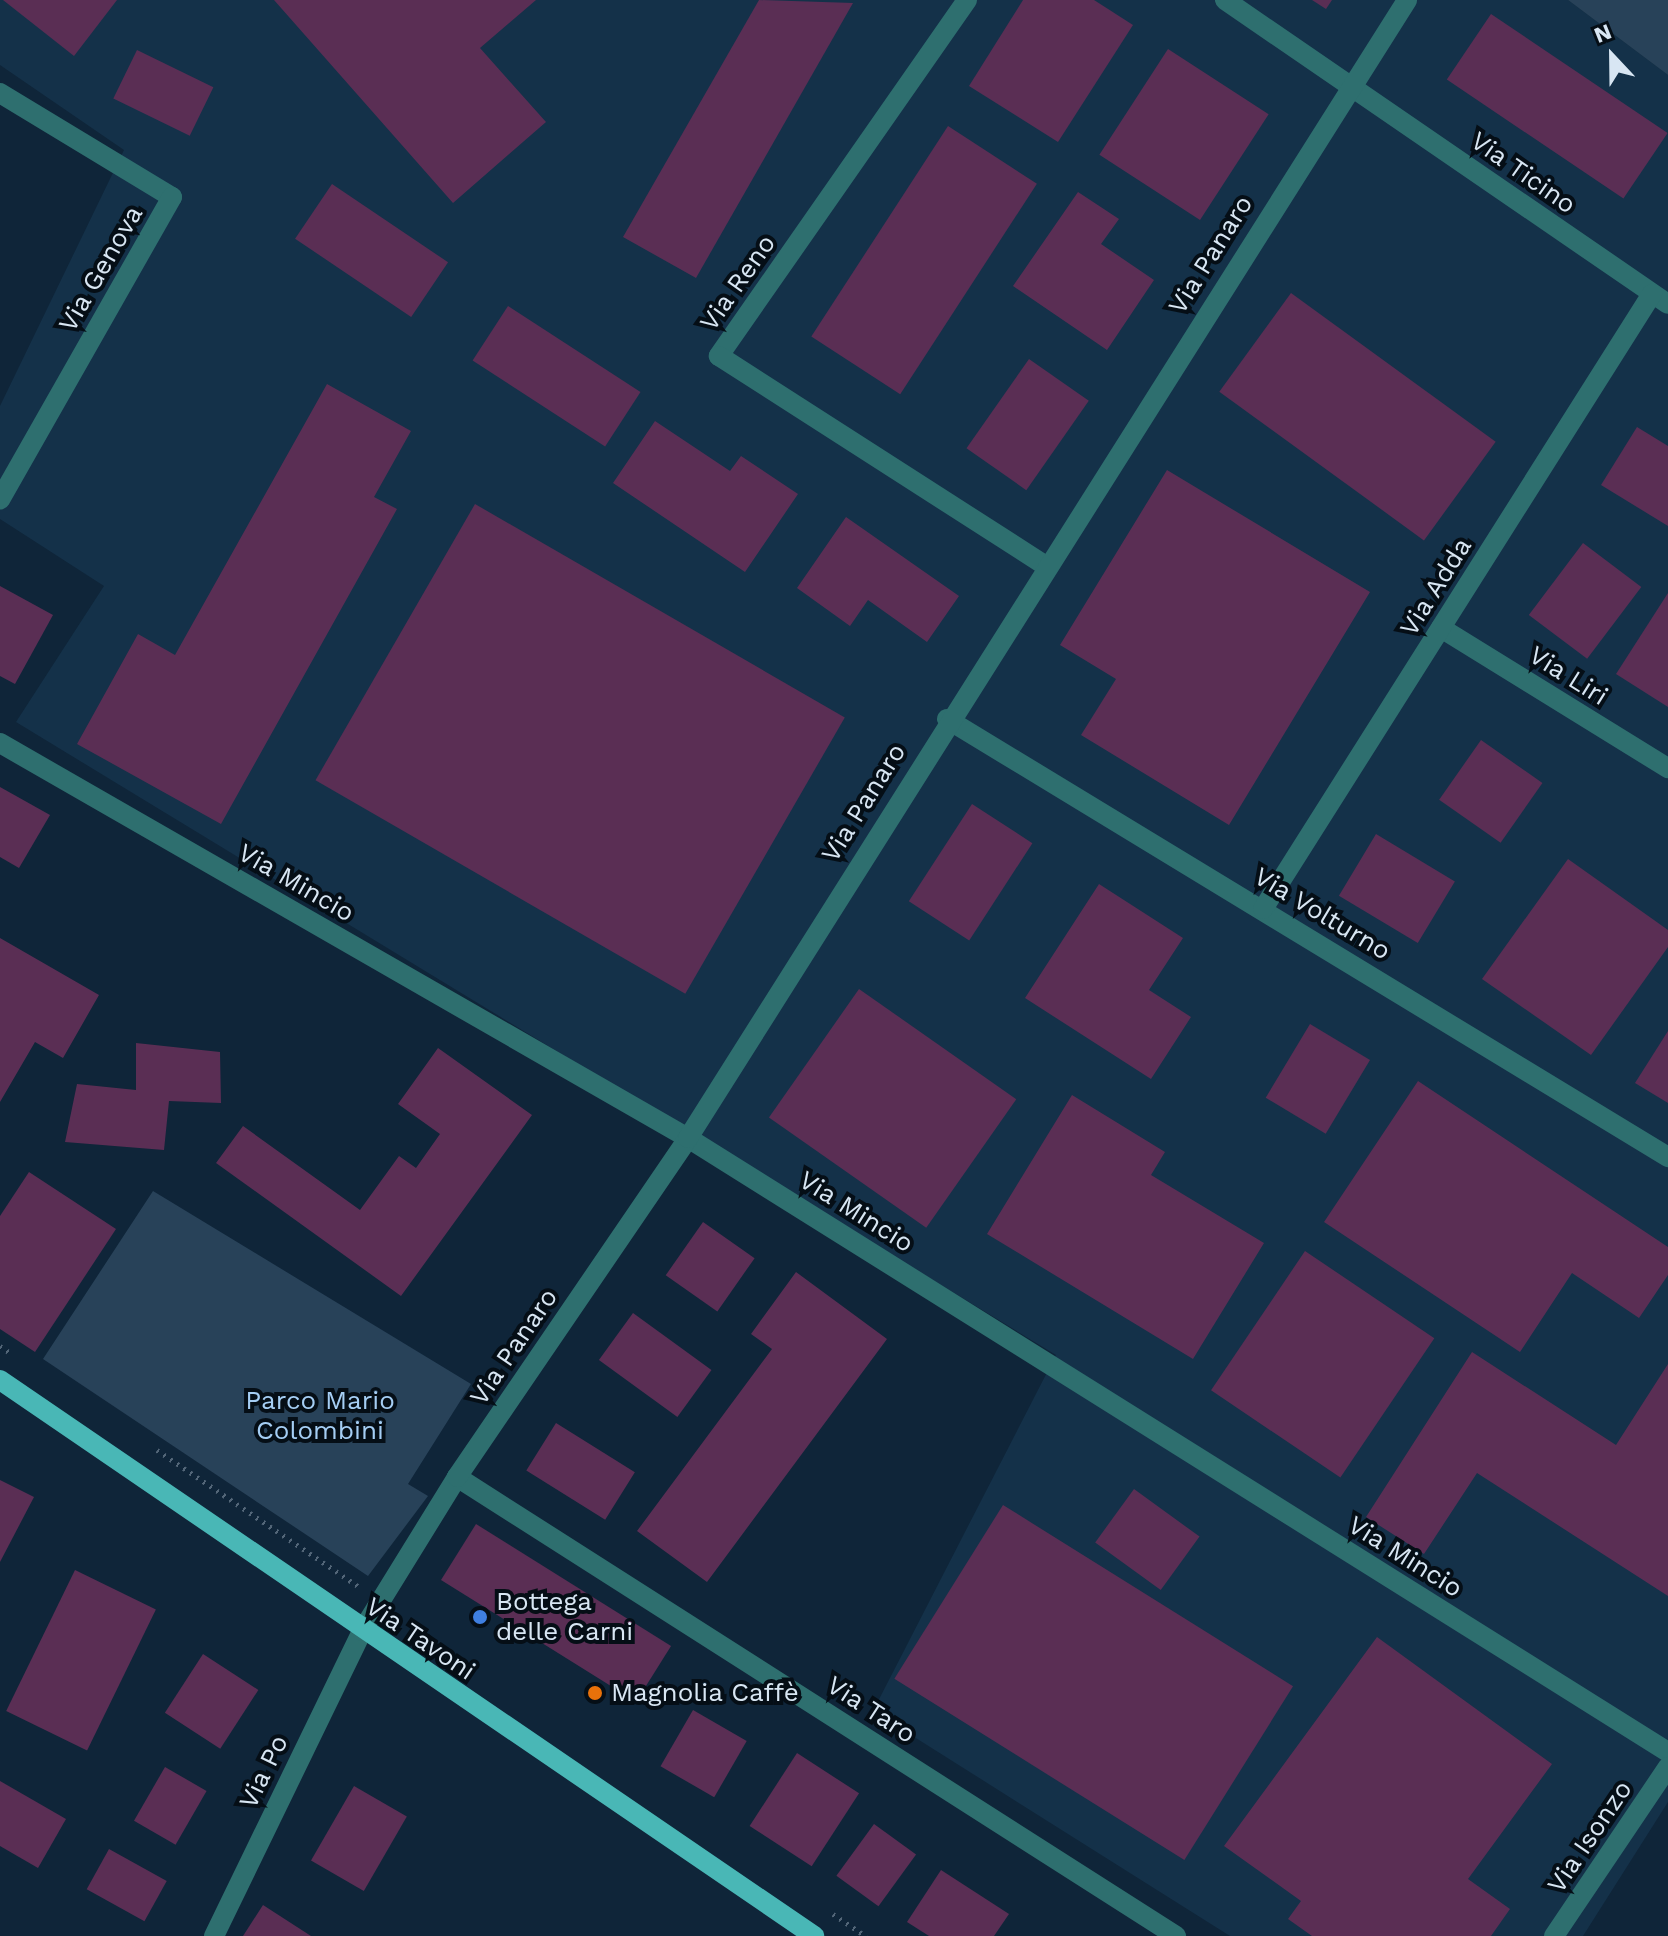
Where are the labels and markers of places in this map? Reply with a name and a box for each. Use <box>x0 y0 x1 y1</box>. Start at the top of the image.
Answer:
place label: Bottega delle Carni <box>496 1586 633 1648</box>
marker: Bottega delle Carni <box>471 1608 489 1626</box>
place label: Magnolia Caffè <box>611 1677 799 1709</box>
marker: Magnolia Caffè <box>586 1684 604 1702</box>

